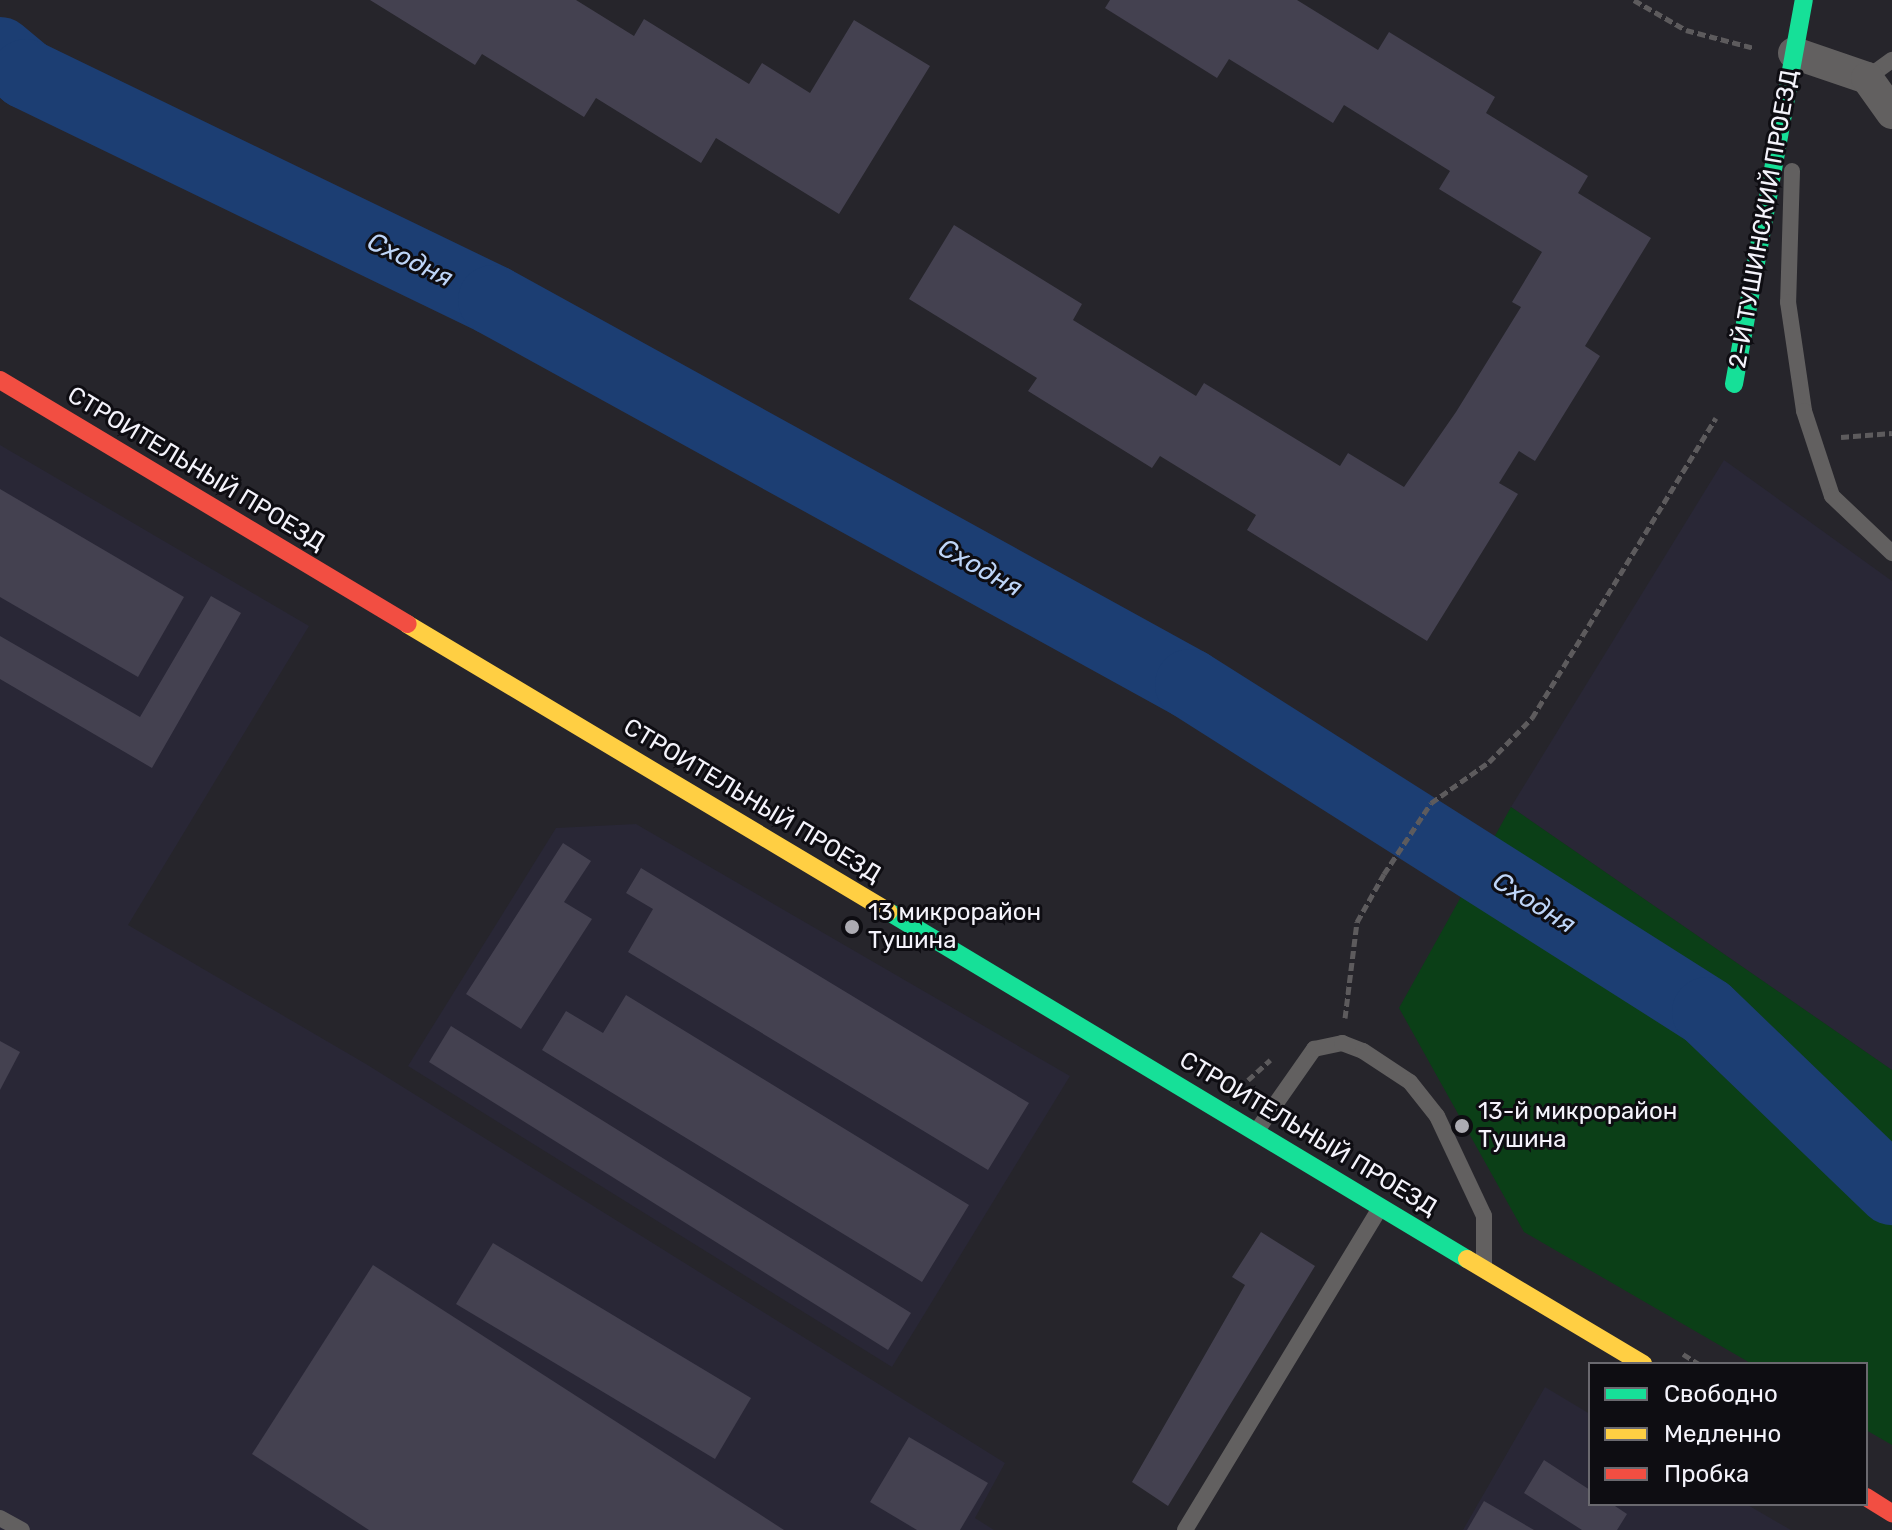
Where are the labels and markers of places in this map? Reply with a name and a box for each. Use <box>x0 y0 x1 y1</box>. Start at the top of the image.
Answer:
place label: 13 микрорайон Тушина <box>868 899 1041 955</box>
marker: 13 микрорайон Тушина <box>843 918 861 936</box>
place label: 13-й микрорайон Тушина <box>1478 1098 1677 1154</box>
marker: 13-й микрорайон Тушина <box>1453 1117 1471 1135</box>

